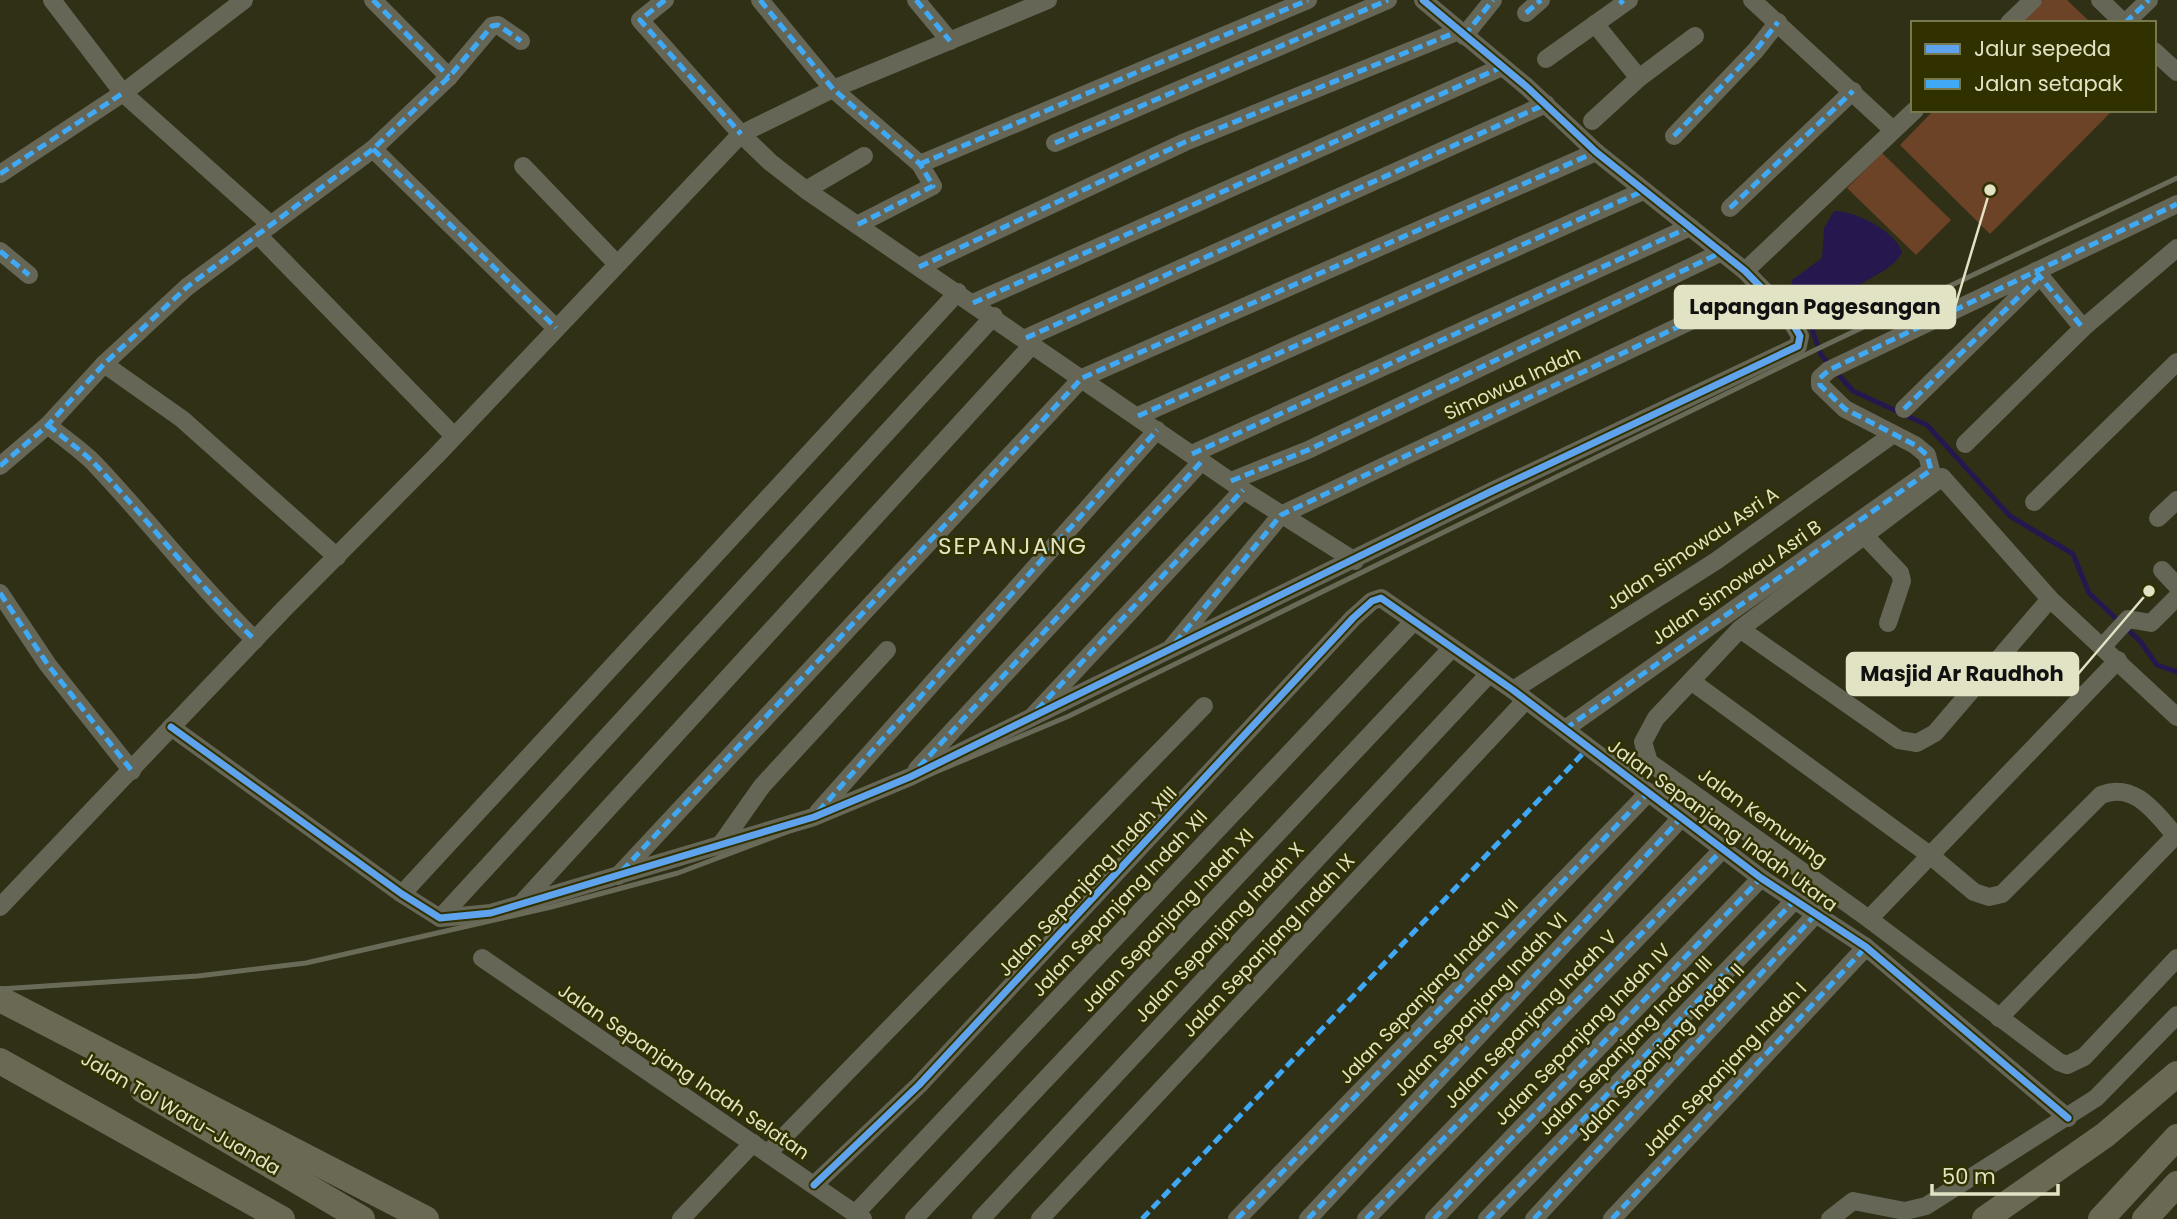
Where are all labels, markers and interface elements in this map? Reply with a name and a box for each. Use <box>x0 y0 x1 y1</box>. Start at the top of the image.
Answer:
legend <box>1911 21 2156 112</box>
text: Jalur sepeda <box>1974 34 2111 63</box>
text: Jalan setapak <box>1974 69 2123 98</box>
callout: Lapangan Pagesangan <box>1675 286 1955 328</box>
text: Lapangan Pagesangan <box>1689 292 1941 321</box>
street label: Simowua Indah <box>1439 340 1585 427</box>
street label: Jalan Simowau Asri A <box>1600 480 1784 616</box>
street label: Jalan Simowau Asri B <box>1646 513 1827 651</box>
district label: SEPANJANG <box>938 530 1088 562</box>
callout: Masjid Ar Raudhoh <box>1847 653 2078 695</box>
text: Masjid Ar Raudhoh <box>1860 659 2064 688</box>
street label: Jalan Sepanjang Indah Utara <box>1602 733 1843 918</box>
street label: Jalan Kemuning <box>1692 761 1833 874</box>
street label: Jalan Sepanjang Indah XIII <box>993 781 1181 981</box>
street label: Jalan Sepanjang Indah XII <box>1026 805 1212 1001</box>
street label: Jalan Sepanjang Indah XI <box>1128 836 1310 1028</box>
street label: Jalan Sepanjang Indah X <box>1130 837 1308 1027</box>
street label: Jalan Sepanjang Indah IX <box>1176 848 1361 1043</box>
street label: Jalan Sepanjang Indah VII <box>1334 894 1522 1088</box>
street label: Jalan Sepanjang Indah VI <box>1438 924 1623 1115</box>
street label: Jalan Sepanjang Indah V <box>1439 925 1621 1113</box>
street label: Jalan Sepanjang Indah IV <box>1488 937 1677 1131</box>
street label: Jalan Sepanjang Indah III <box>1533 951 1717 1139</box>
street label: Jalan Sepanjang Indah II <box>1636 976 1813 1163</box>
street label: Jalan Sepanjang Indah Selatan <box>553 977 815 1166</box>
street label: Jalan Sepanjang Indah I <box>1637 977 1811 1161</box>
street label: Jalan Tol Waru–Juanda <box>76 1045 285 1182</box>
scale bar <box>1932 1152 2058 1196</box>
text: 50 m <box>1942 1162 1996 1191</box>

